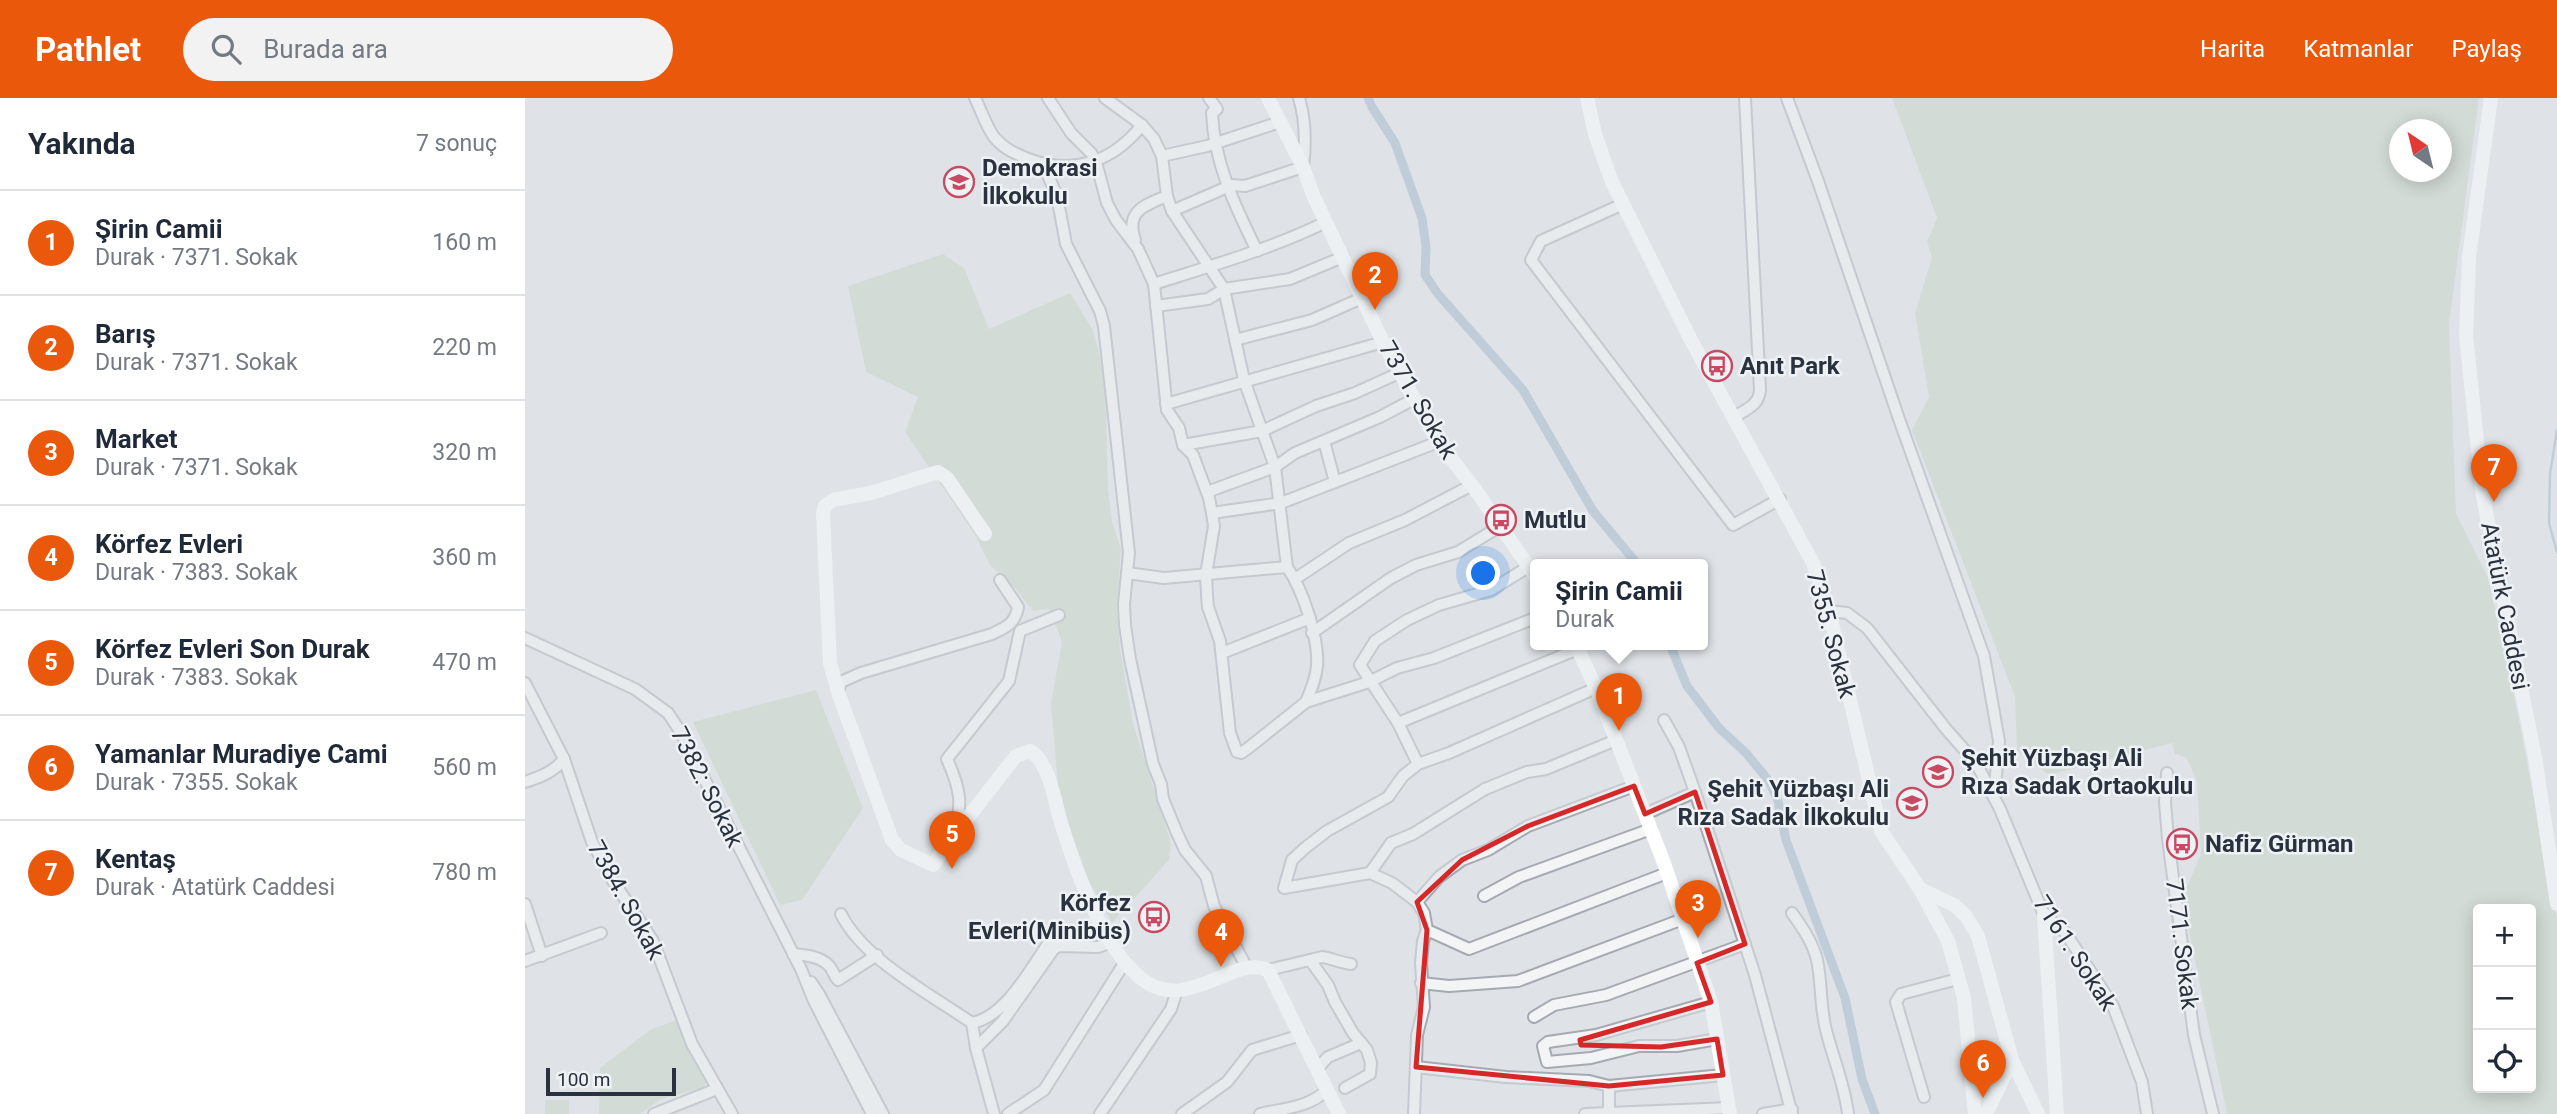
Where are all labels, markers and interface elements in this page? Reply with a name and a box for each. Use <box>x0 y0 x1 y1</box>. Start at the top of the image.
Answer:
search box <box>183 18 673 81</box>
text: Pathlet <box>35 30 141 69</box>
icon: search <box>207 30 245 68</box>
text: Burada ara <box>263 34 388 64</box>
text: Harita <box>2200 35 2265 63</box>
text: Katmanlar <box>2303 35 2413 63</box>
text: Paylaş <box>2451 35 2522 63</box>
north arrow <box>2389 119 2452 182</box>
text: Yakında <box>28 126 136 161</box>
text: 7 sonuç <box>416 130 497 157</box>
place label: Demokrasi İlkokulu <box>982 154 1098 210</box>
school or university icon: Demokrasi İlkokulu <box>942 165 976 199</box>
text: Şirin Camii <box>95 214 223 244</box>
text: 1 <box>44 229 58 256</box>
text: 160 m <box>432 229 497 256</box>
text: Durak · 7371. Sokak <box>95 244 298 271</box>
pin: 2 <box>1352 252 1398 310</box>
text: Barış <box>95 319 155 349</box>
text: 2 <box>44 334 58 361</box>
text: 220 m <box>432 334 497 361</box>
street label: 7371. Sokak <box>1373 336 1463 465</box>
text: Durak · 7371. Sokak <box>95 349 298 376</box>
bus stop icon: Anıt Park <box>1700 349 1734 383</box>
place label: Anıt Park <box>1740 352 1841 380</box>
text: Market <box>95 424 178 454</box>
text: 3 <box>44 439 58 466</box>
text: 320 m <box>432 439 497 466</box>
pin: 7 <box>2471 444 2517 502</box>
text: Durak · 7371. Sokak <box>95 454 298 481</box>
bus stop icon: Mutlu <box>1484 503 1518 537</box>
place label: Mutlu <box>1524 506 1586 534</box>
street label: Atatürk Caddesi <box>2475 520 2535 692</box>
text: Körfez Evleri <box>95 529 243 559</box>
text: 4 <box>44 544 58 571</box>
text: 360 m <box>432 544 497 571</box>
your location <box>1466 556 1500 590</box>
text: Durak · 7383. Sokak <box>95 559 298 586</box>
popup <box>1530 559 1708 650</box>
street label: 7355. Sokak <box>1800 567 1862 702</box>
text: Şirin Camii <box>1555 576 1683 606</box>
text: Durak <box>1555 606 1615 633</box>
text: Körfez Evleri Son Durak <box>95 634 370 664</box>
text: 5 <box>44 649 58 676</box>
text: 470 m <box>432 649 497 676</box>
text: Durak · 7383. Sokak <box>95 664 298 691</box>
pin: 1 <box>1596 673 1642 731</box>
street label: 7382: Sokak <box>665 722 750 852</box>
text: Yamanlar Muradiye Cami <box>95 739 388 769</box>
place label: Şehit Yüzbaşı Ali Rıza Sadak Ortaokulu <box>1961 744 2193 800</box>
text: 6 <box>44 754 58 781</box>
text: 560 m <box>432 754 497 781</box>
school or university icon: Şehit Yüzbaşı Ali Rıza Sadak Ortaokulu <box>1921 755 1955 789</box>
text: Durak · 7355. Sokak <box>95 769 298 796</box>
place label: Şehit Yüzbaşı Ali Rıza Sadak İlkokulu <box>1678 775 1889 831</box>
school or university icon: Şehit Yüzbaşı Ali Rıza Sadak İlkokulu <box>1895 786 1929 820</box>
pin: 5 <box>929 811 975 869</box>
bus stop icon: Nafiz Gürman <box>2165 827 2199 861</box>
place label: Nafiz Gürman <box>2205 830 2354 858</box>
street label: 7384. Sokak <box>582 836 671 965</box>
text: Kentaş <box>95 844 176 874</box>
text: 7 <box>44 859 58 886</box>
text: 780 m <box>432 859 497 886</box>
text: Durak · Atatürk Caddesi <box>95 874 335 901</box>
street label: 7171. Sokak <box>2160 877 2204 1012</box>
pin: 3 <box>1675 880 1721 938</box>
place label: Körfez Evleri(Minibüs) <box>968 889 1131 945</box>
street label: 7161. Sokak <box>2027 890 2123 1016</box>
bus stop icon: Körfez Evleri(Minibüs) <box>1137 900 1171 934</box>
map controls <box>2473 904 2536 1093</box>
button: + <box>2473 904 2536 967</box>
pin: 4 <box>1198 909 1244 967</box>
button: − <box>2473 967 2536 1030</box>
button: locate <box>2473 1030 2536 1093</box>
pin: 6 <box>1960 1040 2006 1098</box>
scale bar <box>546 1065 675 1097</box>
text: 100 m <box>557 1068 610 1091</box>

